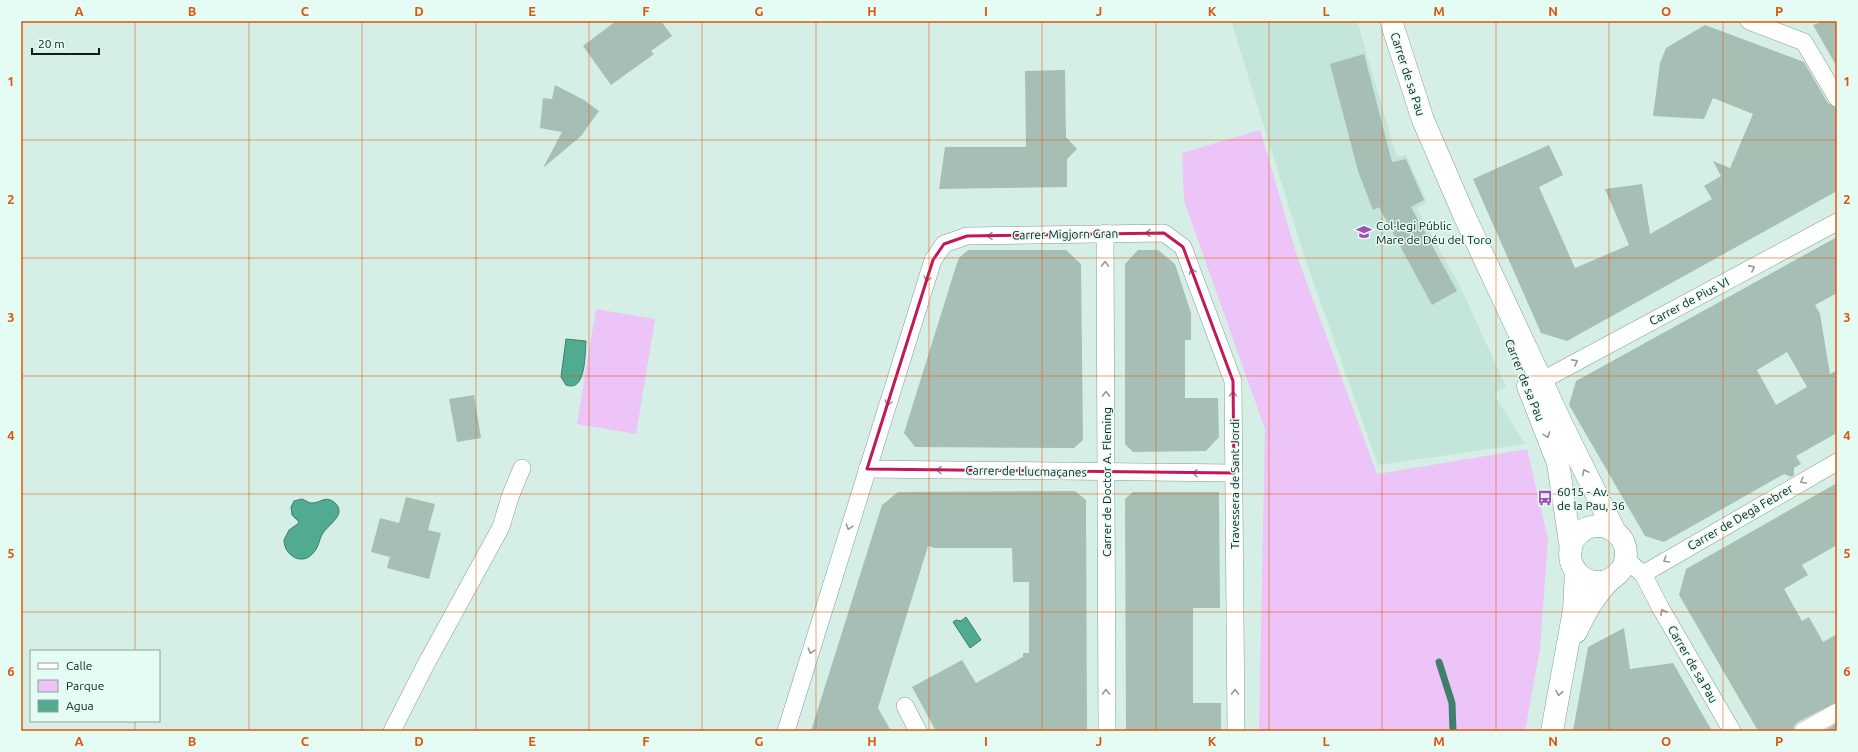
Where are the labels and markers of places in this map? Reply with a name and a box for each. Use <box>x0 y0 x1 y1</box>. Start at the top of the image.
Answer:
place label: Col·legi Públic Mare de Déu del Toro <box>1376 219 1492 246</box>
school or university icon: Col·legi Públic Mare de Déu del Toro <box>1355 223 1373 241</box>
place label: 6015 - Av. de la Pau, 36 <box>1557 485 1625 512</box>
bus stop icon: 6015 - Av. de la Pau, 36 <box>1536 489 1554 507</box>

